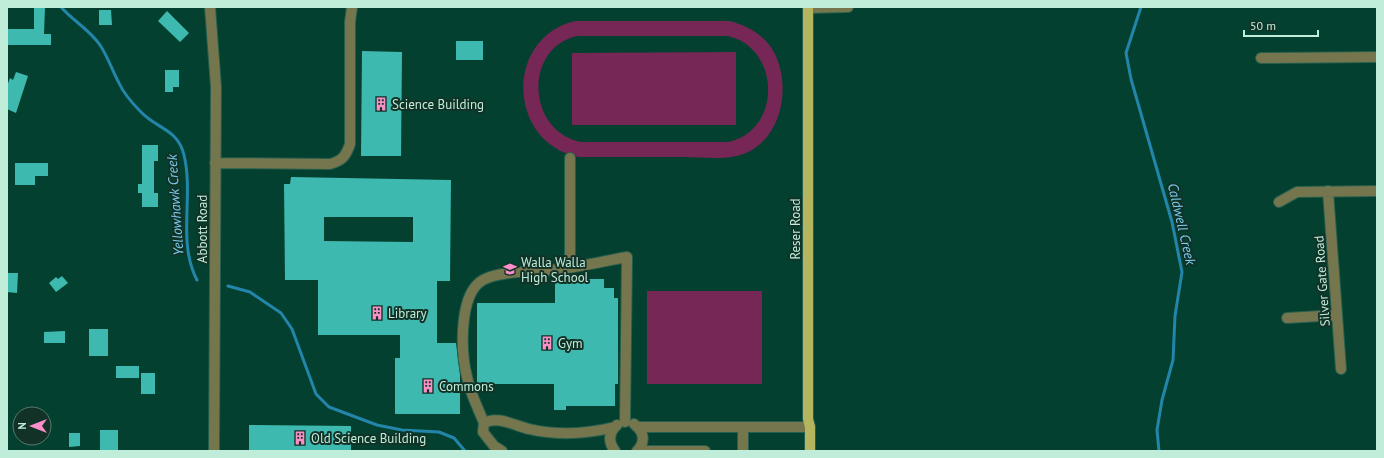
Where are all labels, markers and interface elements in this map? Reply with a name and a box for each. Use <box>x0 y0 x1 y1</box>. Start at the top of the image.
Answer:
scale bar <box>1244 12 1318 38</box>
text: 50 m <box>1250 18 1276 33</box>
building icon: Science Building <box>373 96 389 112</box>
place label: Science Building <box>392 96 484 113</box>
water label: Yellowhawk Creek <box>162 153 188 256</box>
water label: Caldwell Creek <box>1164 181 1200 267</box>
street label: Abbott Road <box>194 195 211 263</box>
street label: Reser Road <box>787 198 804 260</box>
street label: Silver Gate Road <box>1310 235 1334 327</box>
place label: Walla Walla High School <box>521 254 589 286</box>
school or university icon: Walla Walla High School <box>502 261 518 277</box>
building icon: Library <box>369 305 385 321</box>
place label: Library <box>388 305 427 322</box>
building icon: Gym <box>539 335 555 351</box>
place label: Gym <box>558 335 583 352</box>
building icon: Commons <box>420 378 436 394</box>
place label: Commons <box>439 378 494 395</box>
north arrow <box>12 406 52 446</box>
text: N <box>15 422 29 430</box>
building icon: Old Science Building <box>292 430 308 446</box>
place label: Old Science Building <box>311 430 426 447</box>

